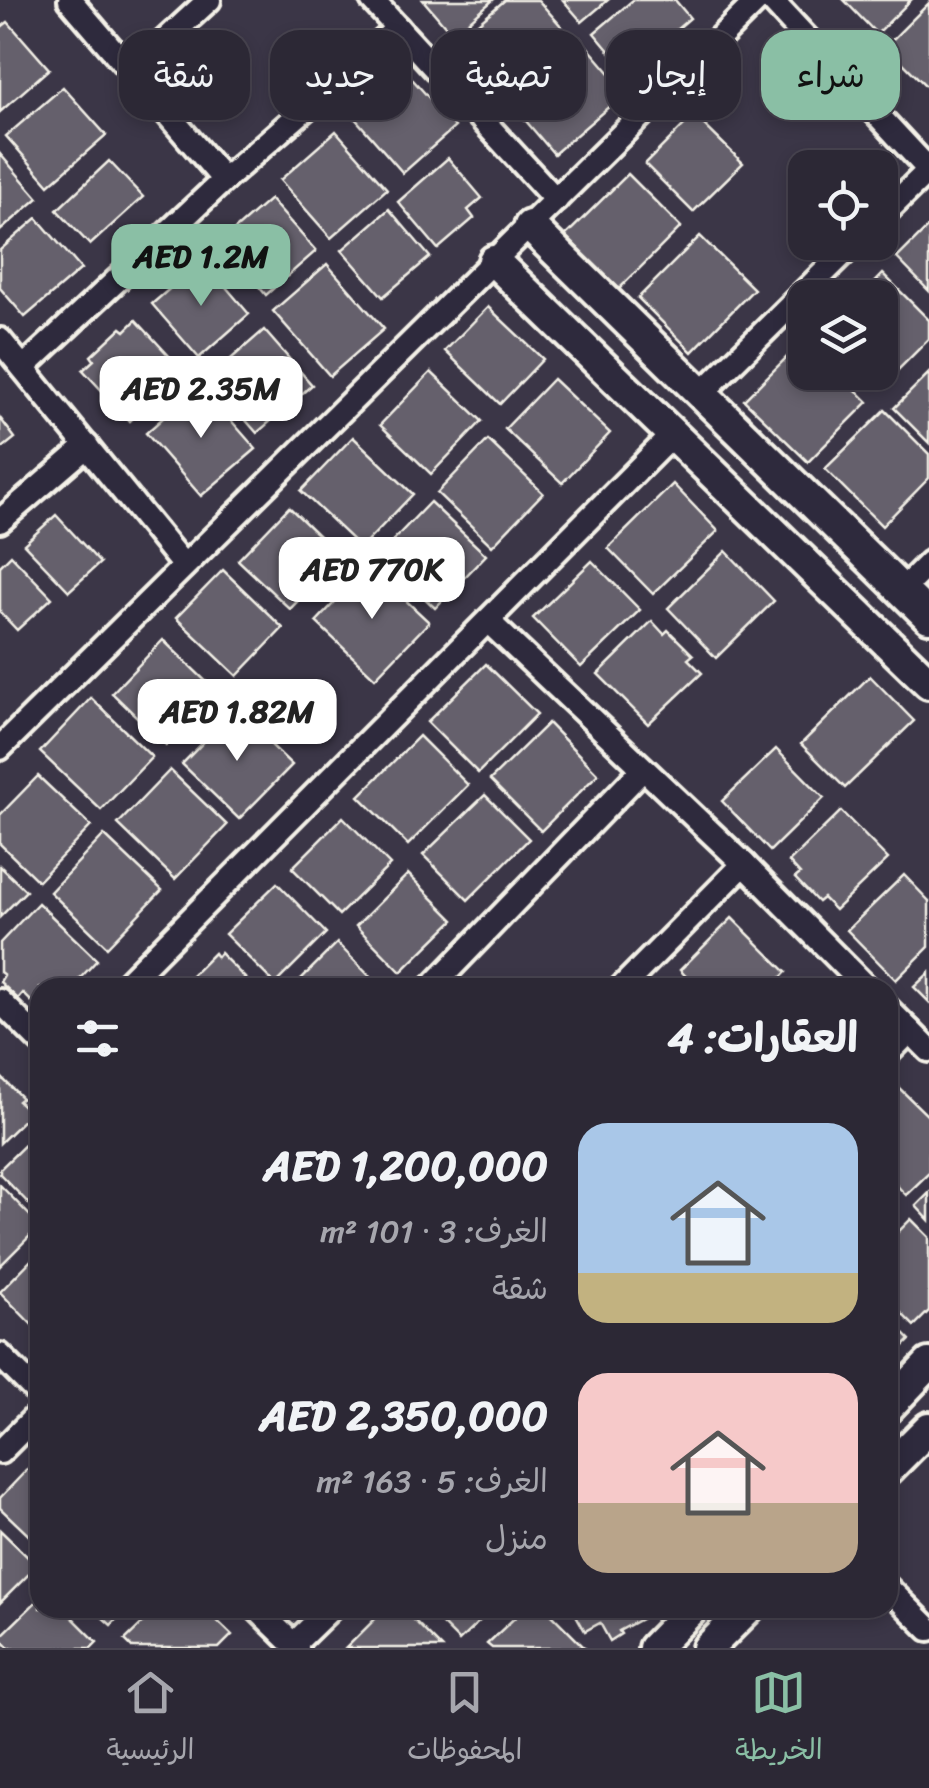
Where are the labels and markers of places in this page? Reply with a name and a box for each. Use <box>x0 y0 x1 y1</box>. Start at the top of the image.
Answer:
pin: AED 1.2M <box>98 224 304 309</box>
pin: AED 2.35M <box>87 356 315 441</box>
pin: AED 770K <box>269 537 475 622</box>
pin: AED 1.82M <box>123 679 351 764</box>

